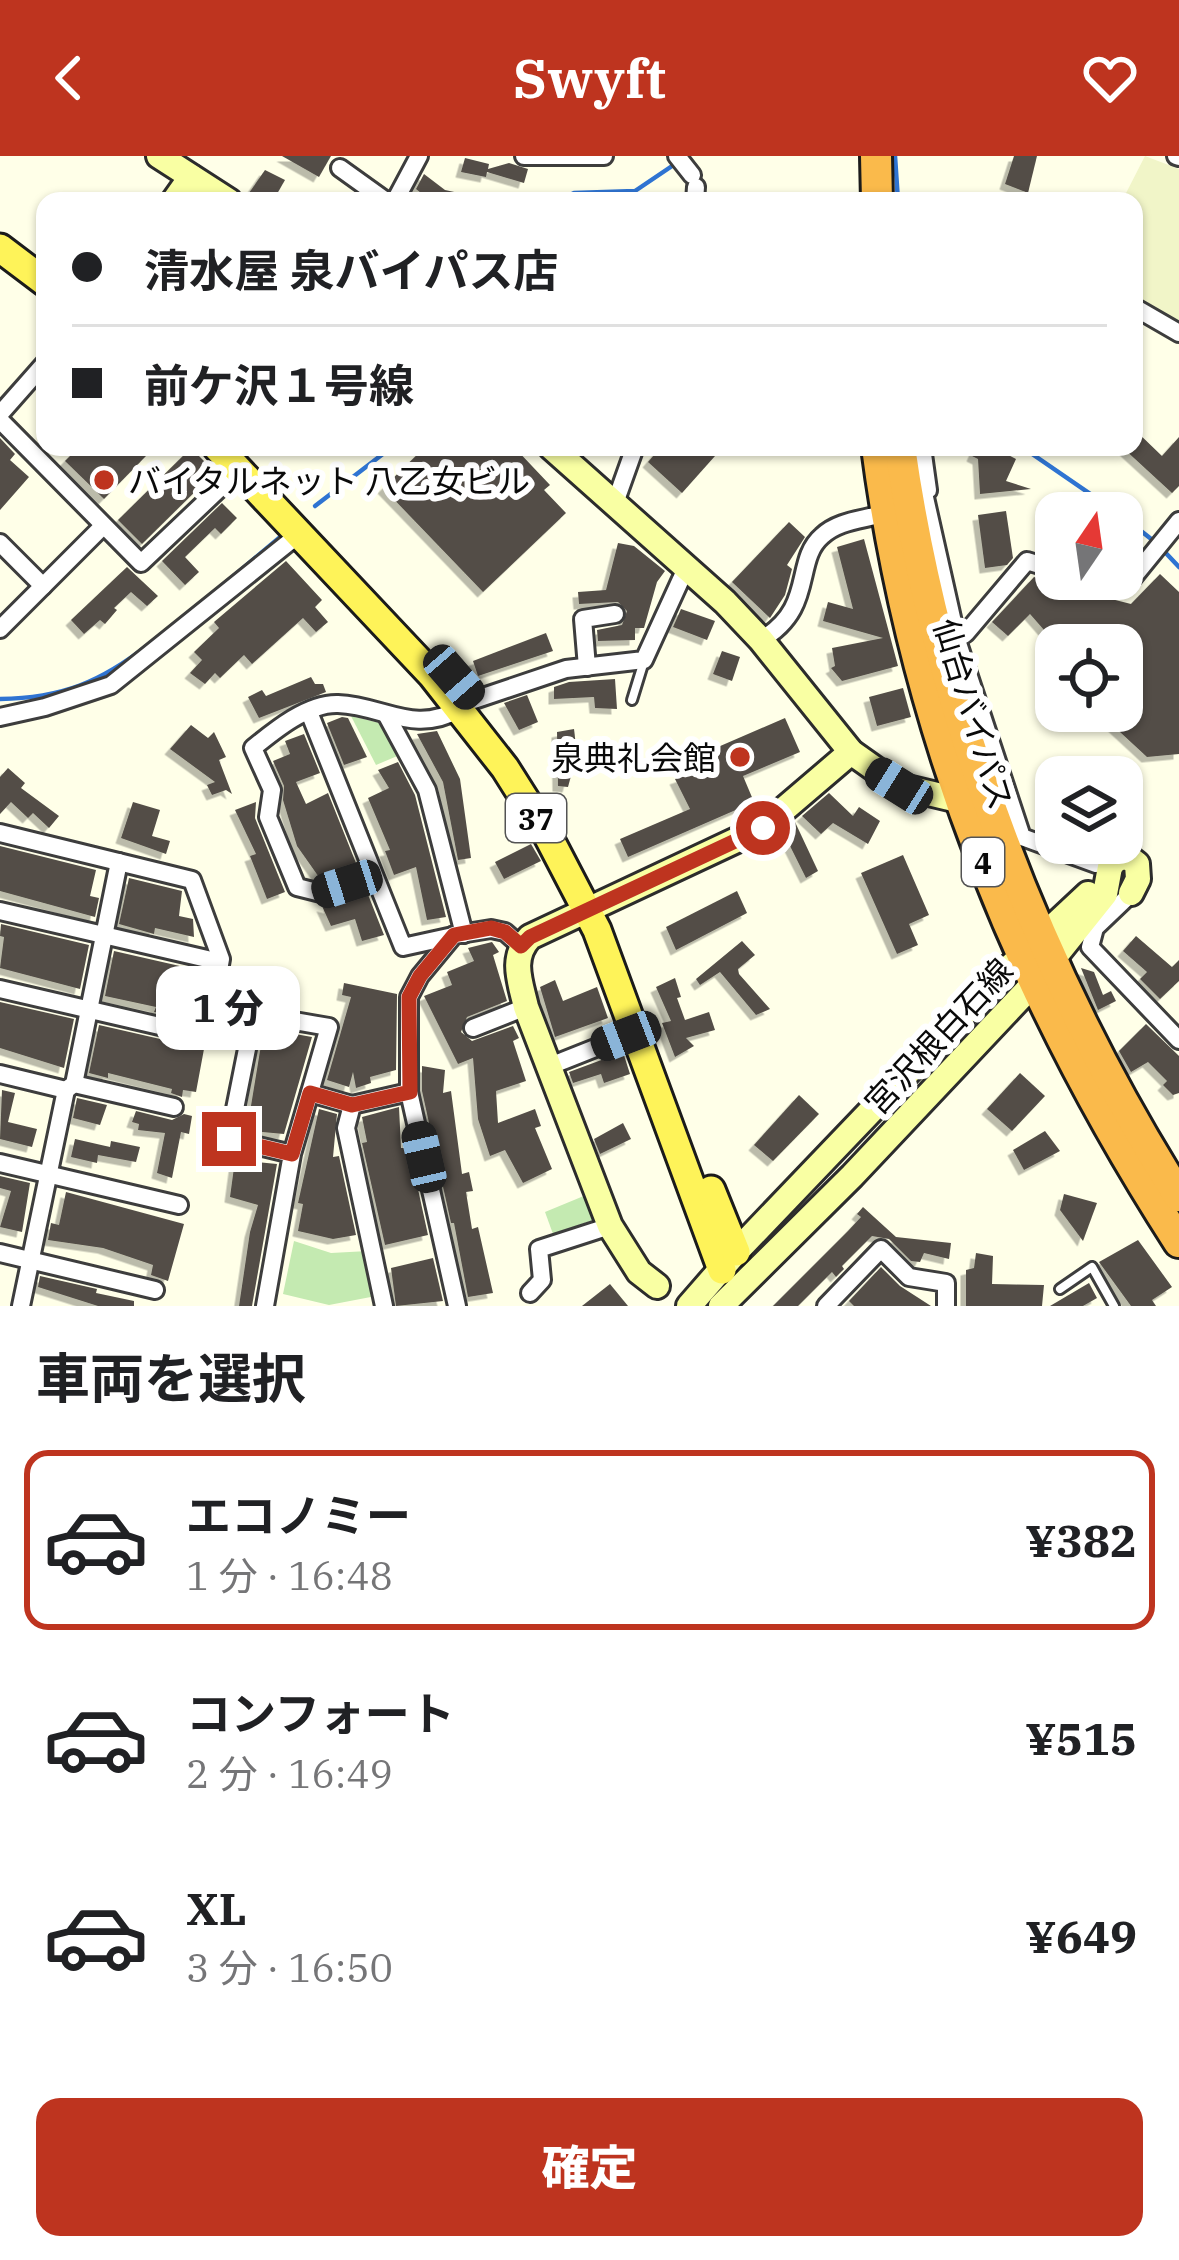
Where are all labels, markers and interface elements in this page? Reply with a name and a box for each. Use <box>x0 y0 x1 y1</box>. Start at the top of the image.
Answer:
text: Swyft <box>513 43 666 113</box>
icon: back <box>36 45 102 111</box>
icon: heart <box>1077 45 1143 111</box>
text: 清水屋 泉バイパス店 <box>144 241 559 299</box>
text: 前ケ沢１号線 <box>144 356 414 414</box>
place label: バイタルネット 八乙女ビル <box>128 459 530 502</box>
marker: バイタルネット 八乙女ビル <box>91 467 117 493</box>
north arrow <box>1035 492 1143 600</box>
map controls <box>1035 492 1143 864</box>
street label: 仙台バイパス <box>925 613 1023 815</box>
button: locate <box>1035 624 1143 732</box>
car <box>417 638 491 716</box>
place label: 泉典礼会館 <box>551 736 716 779</box>
marker: 泉典礼会館 <box>727 744 753 770</box>
car <box>859 752 939 820</box>
button: layers <box>1035 756 1143 864</box>
road number: 37 <box>506 794 566 842</box>
route start <box>736 801 790 855</box>
road number: 4 <box>962 838 1004 886</box>
car <box>307 856 387 912</box>
street label: 宮沢根白石線 <box>855 949 1021 1123</box>
callout: 1 分 <box>157 965 301 1049</box>
text: 1 分 <box>192 982 264 1033</box>
car <box>586 1006 666 1066</box>
route end <box>202 1112 256 1166</box>
car <box>398 1118 450 1196</box>
text: 車両を選択 <box>36 1343 306 1413</box>
icon: car <box>42 1486 150 1594</box>
text: エコノミー <box>186 1486 411 1544</box>
text: ¥382 <box>1025 1511 1137 1569</box>
text: 1 分 · 16:48 <box>186 1550 393 1601</box>
icon: car <box>42 1684 150 1792</box>
text: コンフォート <box>186 1684 455 1742</box>
text: ¥515 <box>1025 1709 1137 1767</box>
text: 2 分 · 16:49 <box>186 1748 393 1799</box>
text: XL <box>186 1879 247 1937</box>
icon: car <box>42 1882 150 1990</box>
text: ¥649 <box>1025 1907 1137 1965</box>
text: 3 分 · 16:50 <box>186 1942 393 1993</box>
button: 確定 <box>36 2098 1143 2236</box>

